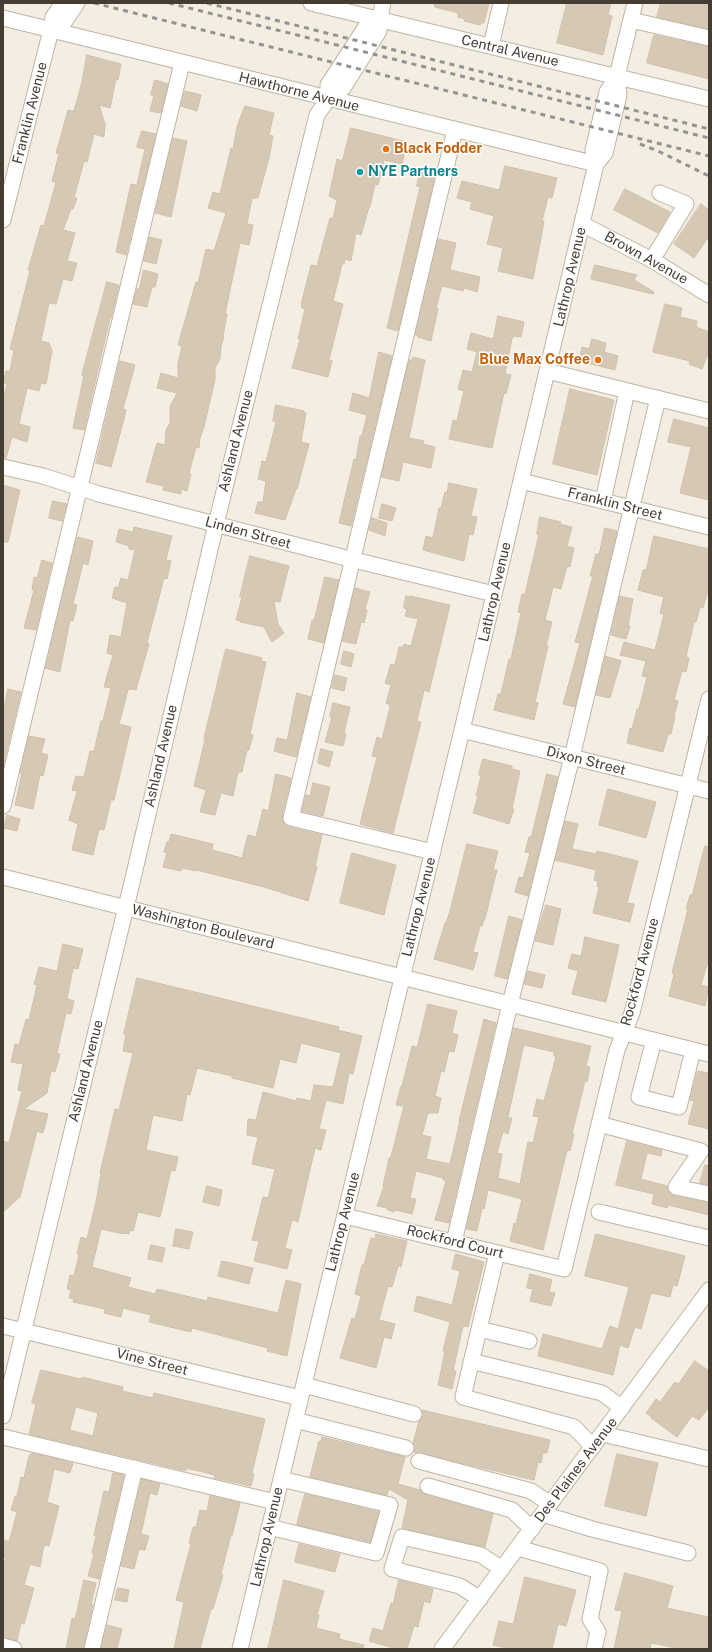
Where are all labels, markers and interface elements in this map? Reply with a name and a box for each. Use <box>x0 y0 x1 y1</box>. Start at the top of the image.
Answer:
street label: Central Avenue <box>460 32 560 70</box>
street label: Franklin Avenue <box>9 60 51 166</box>
street label: Hawthorne Avenue <box>237 69 361 115</box>
place label: Black Fodder <box>394 141 482 157</box>
marker: Black Fodder <box>381 144 391 154</box>
place label: NYE Partners <box>368 164 458 180</box>
marker: NYE Partners <box>355 167 365 177</box>
street label: Lathrop Avenue <box>550 225 590 329</box>
street label: Brown Avenue <box>601 228 691 288</box>
place label: Blue Max Coffee <box>479 352 590 368</box>
marker: Blue Max Coffee <box>593 355 603 365</box>
street label: Ashland Avenue <box>215 388 257 494</box>
street label: Franklin Street <box>566 484 664 524</box>
street label: Linden Street <box>203 513 293 553</box>
street label: Lathrop Avenue <box>475 540 515 644</box>
street label: Ashland Avenue <box>141 703 181 809</box>
street label: Dixon Street <box>545 743 627 779</box>
street label: Lathrop Avenue <box>399 856 439 958</box>
street label: Washington Boulevard <box>130 901 276 953</box>
street label: Rockford Avenue <box>617 916 663 1028</box>
street label: Ashland Avenue <box>65 1018 107 1124</box>
street label: Lathrop Avenue <box>323 1171 363 1273</box>
street label: Rockford Court <box>405 1222 505 1262</box>
street label: Vine Street <box>114 1345 190 1379</box>
street label: Des Plaines Avenue <box>531 1414 621 1526</box>
street label: Lathrop Avenue <box>247 1485 287 1589</box>

